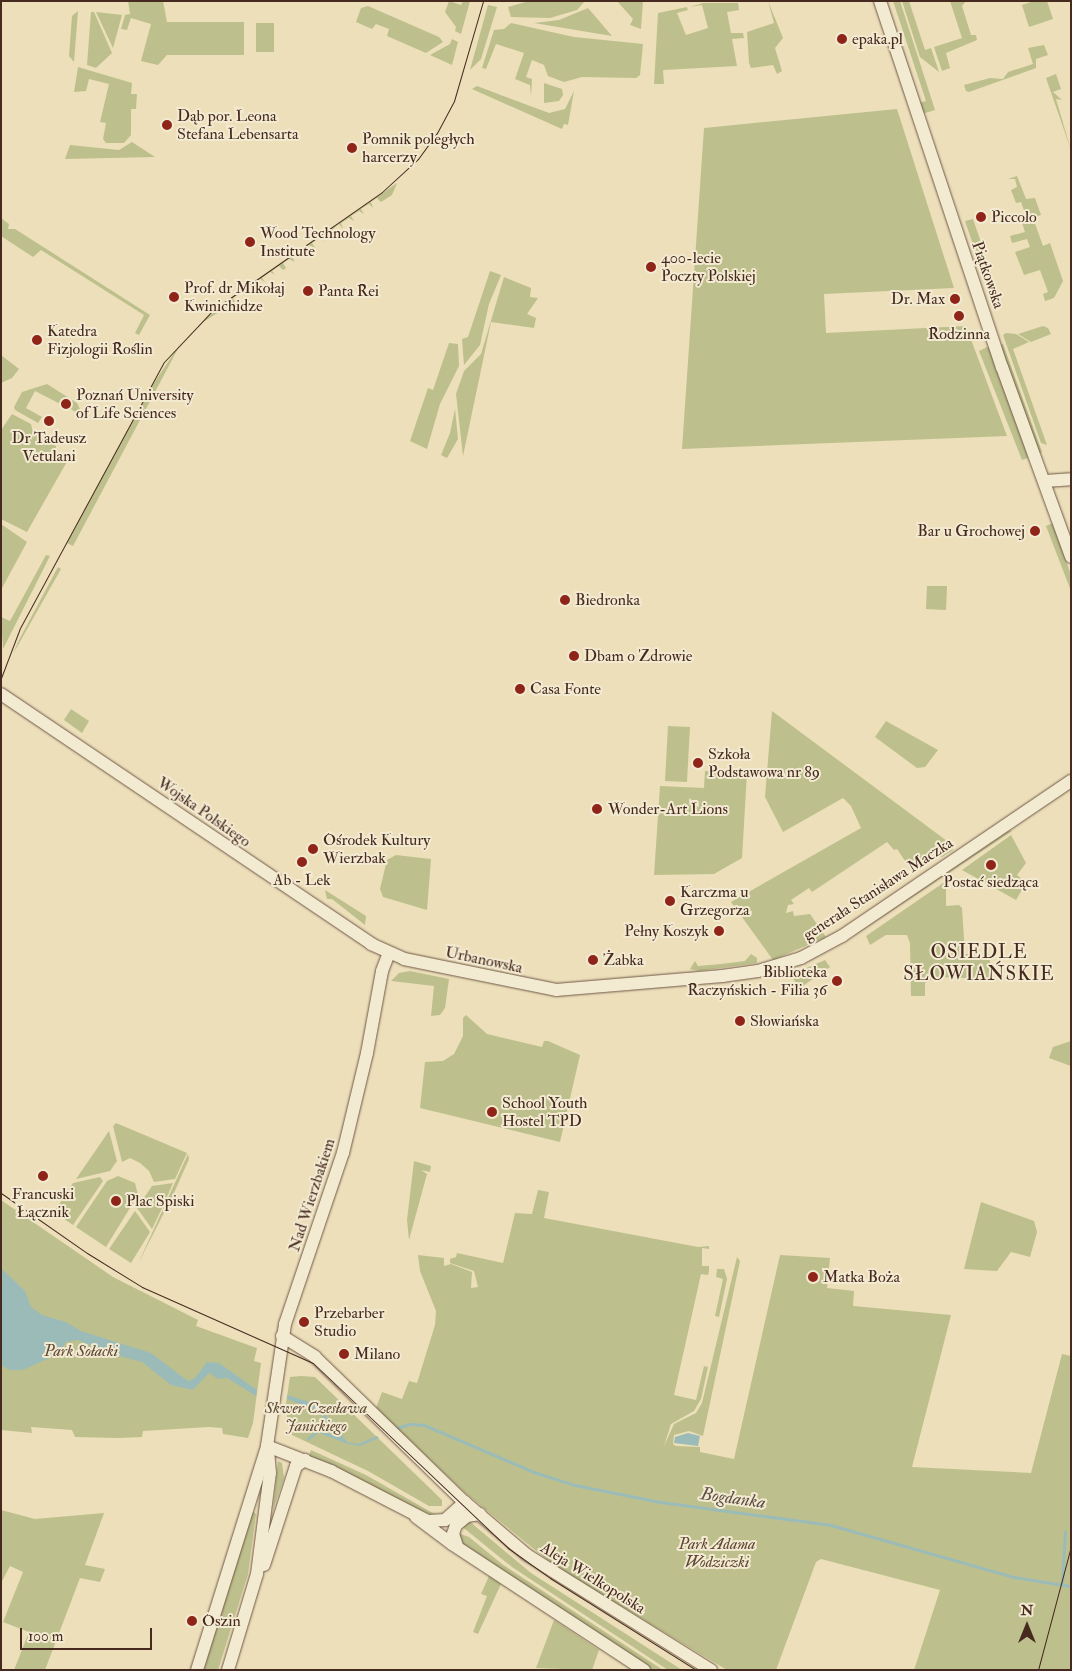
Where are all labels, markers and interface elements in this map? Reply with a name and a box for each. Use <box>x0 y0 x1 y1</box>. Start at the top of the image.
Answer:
place label: epaka.pl <box>852 29 903 49</box>
marker: epaka.pl <box>836 33 848 45</box>
place label: Dąb por. Leona Stefana Lebensarta <box>177 106 299 144</box>
marker: Dąb por. Leona Stefana Lebensarta <box>161 119 173 131</box>
place label: Pomnik poległych harcerzy <box>362 129 475 167</box>
marker: Pomnik poległych harcerzy <box>346 142 358 154</box>
place label: Piccolo <box>991 207 1037 227</box>
marker: Piccolo <box>975 211 987 223</box>
place label: Wood Technology Institute <box>260 223 376 261</box>
marker: Wood Technology Institute <box>244 236 256 248</box>
street label: Piątkowska <box>968 239 1008 311</box>
place label: 400-lecie Poczty Polskiej <box>661 248 756 286</box>
marker: 400-lecie Poczty Polskiej <box>645 261 657 273</box>
place label: Prof. dr Mikołaj Kwinichidze <box>184 278 285 316</box>
place label: Panta Rei <box>318 281 379 301</box>
marker: Panta Rei <box>302 285 314 297</box>
place label: Dr. Max <box>891 289 945 309</box>
marker: Prof. dr Mikołaj Kwinichidze <box>168 291 180 303</box>
marker: Dr. Max <box>949 293 961 305</box>
marker: Rodzinna <box>953 310 965 322</box>
place label: Katedra Fizjologii Roślin <box>47 321 153 359</box>
place label: Rodzinna <box>928 324 990 344</box>
marker: Katedra Fizjologii Roślin <box>31 334 43 346</box>
place label: Poznań University of Life Sciences <box>76 385 194 423</box>
marker: Poznań University of Life Sciences <box>60 398 72 410</box>
marker: Dr Tadeusz Vetulani <box>43 415 55 427</box>
place label: Dr Tadeusz Vetulani <box>11 428 87 466</box>
place label: Bar u Grochowej <box>917 521 1025 541</box>
marker: Bar u Grochowej <box>1029 525 1041 537</box>
place label: Biedronka <box>575 590 640 610</box>
marker: Biedronka <box>559 594 571 606</box>
place label: Dbam o Zdrowie <box>584 646 692 666</box>
marker: Dbam o Zdrowie <box>568 650 580 662</box>
place label: Casa Fonte <box>530 679 601 699</box>
marker: Casa Fonte <box>514 683 526 695</box>
place label: Szkoła Podstawowa nr 89 <box>708 744 820 782</box>
marker: Szkoła Podstawowa nr 89 <box>692 757 704 769</box>
street label: Wojska Polskiego <box>154 773 254 851</box>
place label: Wonder-Art Lions <box>608 799 728 819</box>
marker: Wonder-Art Lions <box>590 802 604 816</box>
place label: Ośrodek Kultury Wierzbak <box>323 830 430 868</box>
street label: generała Stanisława Maczka <box>799 833 957 945</box>
marker: Ośrodek Kultury Wierzbak <box>307 843 319 855</box>
marker: Ab - Lek <box>296 856 308 868</box>
marker: Postać siedząca <box>985 859 997 871</box>
place label: Ab - Lek <box>273 870 331 890</box>
place label: Postać siedząca <box>943 872 1039 892</box>
place label: Karczma u Grzegorza <box>680 882 750 920</box>
marker: Karczma u Grzegorza <box>664 895 676 907</box>
place label: Pełny Koszyk <box>624 921 709 941</box>
marker: Pełny Koszyk <box>713 925 725 937</box>
street label: Urbanowska <box>444 942 524 978</box>
district label: OSIEDLE SŁOWIAŃSKIE <box>902 942 1056 986</box>
place label: Żabka <box>603 950 643 970</box>
marker: Żabka <box>587 954 599 966</box>
place label: Biblioteka Raczyńskich - Filia 36 <box>687 962 827 1000</box>
marker: Biblioteka Raczyńskich - Filia 36 <box>831 975 843 987</box>
place label: Słowiańska <box>750 1011 819 1031</box>
marker: Słowiańska <box>734 1015 746 1027</box>
place label: School Youth Hostel TPD <box>502 1093 587 1131</box>
marker: School Youth Hostel TPD <box>486 1106 498 1118</box>
street label: Nad Wierzbakiem <box>285 1136 339 1254</box>
marker: Francuski Łącznik <box>37 1170 49 1182</box>
place label: Francuski Łącznik <box>12 1184 74 1222</box>
place label: Plac Spiski <box>126 1191 194 1211</box>
marker: Plac Spiski <box>110 1195 122 1207</box>
place label: Matka Boża <box>823 1267 900 1287</box>
marker: Matka Boża <box>807 1271 819 1283</box>
place label: Przebarber Studio <box>314 1303 384 1341</box>
marker: Przebarber Studio <box>298 1316 310 1328</box>
park label: Park Sołacki <box>44 1341 118 1361</box>
place label: Milano <box>354 1344 400 1364</box>
marker: Milano <box>338 1348 350 1360</box>
park label: Skwer Czesława Janickiego <box>265 1398 367 1436</box>
water label: Bogdanka <box>699 1484 767 1514</box>
park label: Park Adama Wodziczki <box>679 1534 755 1572</box>
street label: Aleja Wielkopolska <box>537 1538 649 1618</box>
north arrow <box>1002 1601 1052 1651</box>
text: N <box>1021 1602 1033 1619</box>
place label: Oszin <box>202 1611 241 1631</box>
marker: Oszin <box>186 1615 198 1627</box>
scale bar <box>22 1618 155 1650</box>
text: 100 m <box>28 1627 63 1646</box>

